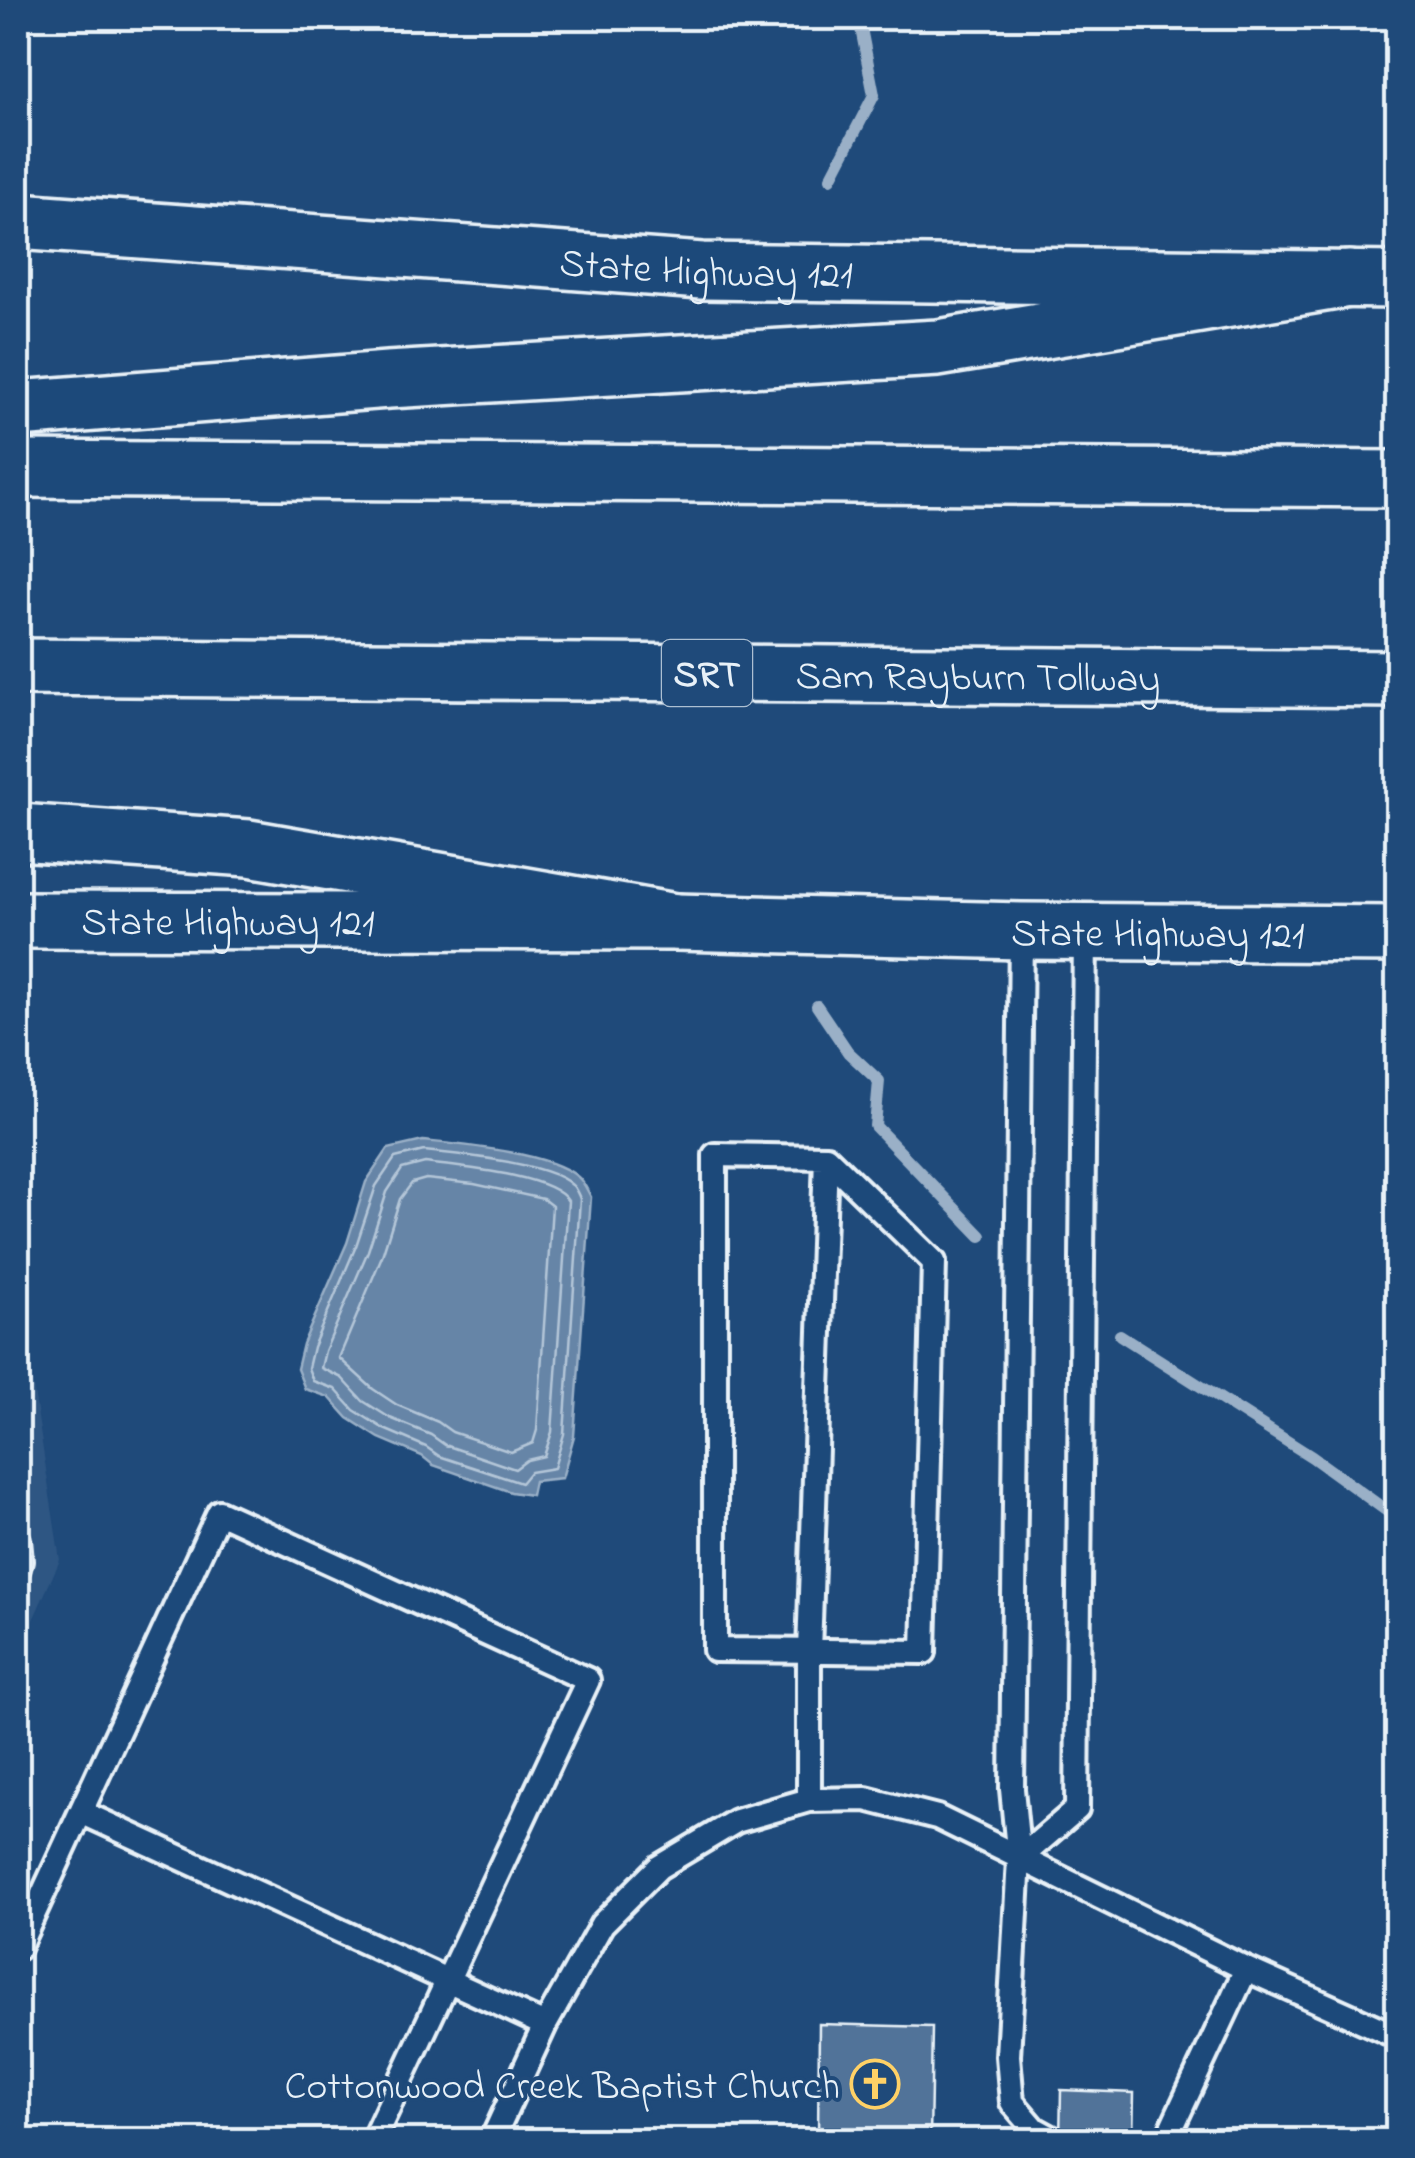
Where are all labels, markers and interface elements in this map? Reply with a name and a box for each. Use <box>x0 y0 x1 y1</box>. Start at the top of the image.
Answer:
street label: State Highway 121 <box>557 236 853 307</box>
road number: SRT <box>662 640 752 706</box>
street label: Sam Rayburn Tollway <box>795 649 1161 711</box>
street label: State Highway 121 <box>81 895 375 955</box>
street label: State Highway 121 <box>1011 906 1305 967</box>
church icon: Cottonwood Creek Baptist Church <box>849 2058 901 2110</box>
place label: Cottonwood Creek Baptist Church <box>285 2059 840 2118</box>

